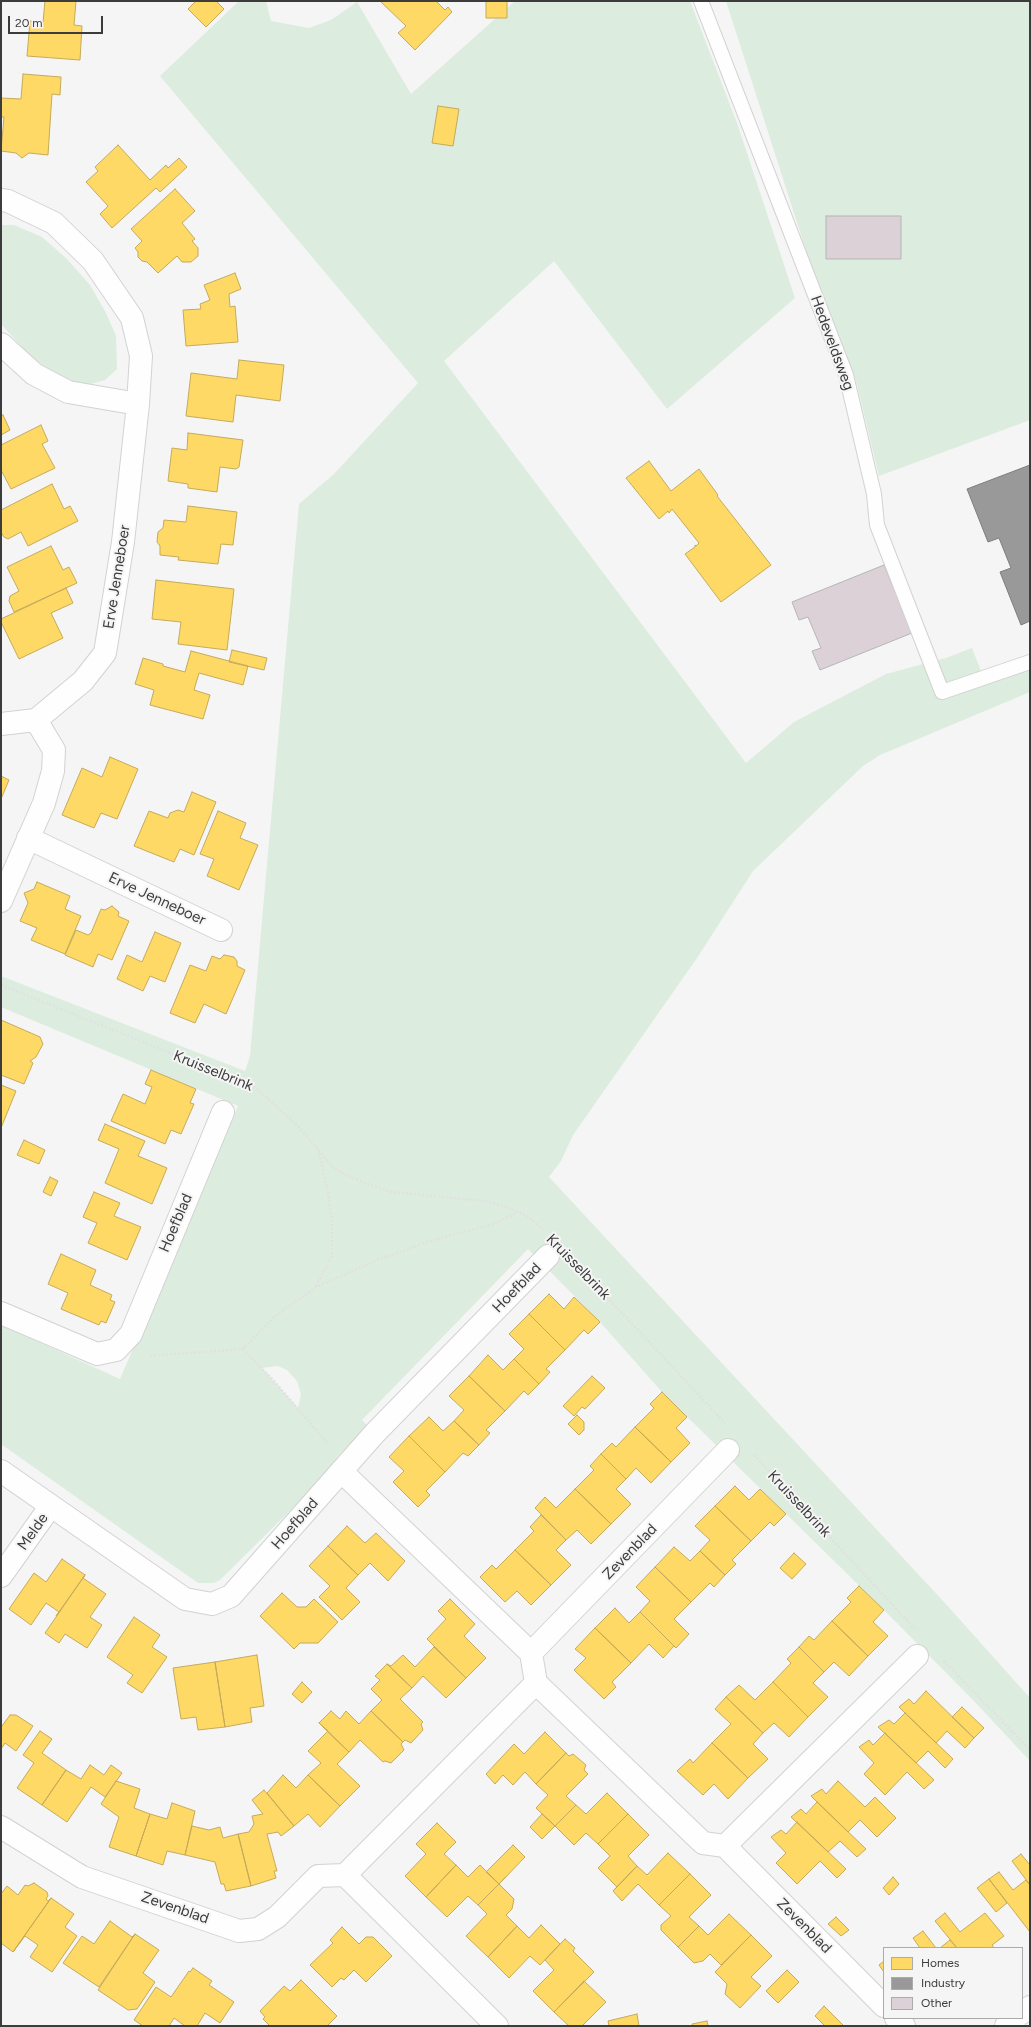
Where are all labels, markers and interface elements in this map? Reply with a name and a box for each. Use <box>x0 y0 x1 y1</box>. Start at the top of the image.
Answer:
scale bar <box>10 8 105 34</box>
text: 20 m <box>15 16 43 30</box>
street label: Hedeveldsweg <box>806 293 858 393</box>
street label: Erve Jenneboer <box>100 524 134 630</box>
street label: Erve Jenneboer <box>106 869 208 929</box>
street label: Kruisselbrink <box>170 1047 256 1095</box>
street label: Hoefblad <box>156 1191 196 1255</box>
street label: Kruisselbrink <box>542 1230 614 1304</box>
street label: Hoefblad <box>489 1259 545 1317</box>
street label: Kruisselbrink <box>764 1467 834 1541</box>
street label: Hoefblad <box>268 1495 322 1553</box>
street label: Melde <box>14 1510 52 1554</box>
street label: Zevenblad <box>599 1520 661 1584</box>
street label: Zevenblad <box>139 1888 211 1928</box>
street label: Zevenblad <box>773 1895 835 1957</box>
legend <box>883 1947 1023 2019</box>
text: Homes <box>921 1956 959 1970</box>
text: Industry <box>921 1976 965 1990</box>
text: Other <box>921 1996 952 2010</box>

